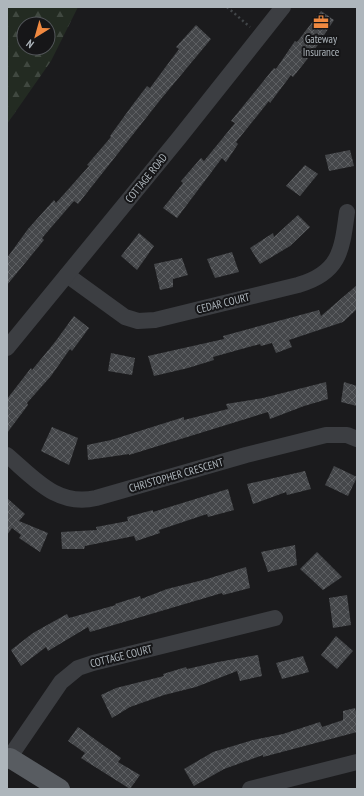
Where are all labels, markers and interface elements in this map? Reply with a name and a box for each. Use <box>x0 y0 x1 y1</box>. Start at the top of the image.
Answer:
office icon: Gateway Insurance <box>312 13 330 31</box>
north arrow <box>16 16 56 56</box>
place label: Gateway Insurance <box>303 32 340 59</box>
text: N <box>23 37 37 51</box>
street label: COTTAGE ROAD <box>122 150 170 205</box>
street label: CEDAR COURT <box>195 290 251 316</box>
street label: CHRISTOPHER CRESCENT <box>127 455 225 495</box>
street label: COTTAGE COURT <box>88 642 154 670</box>

